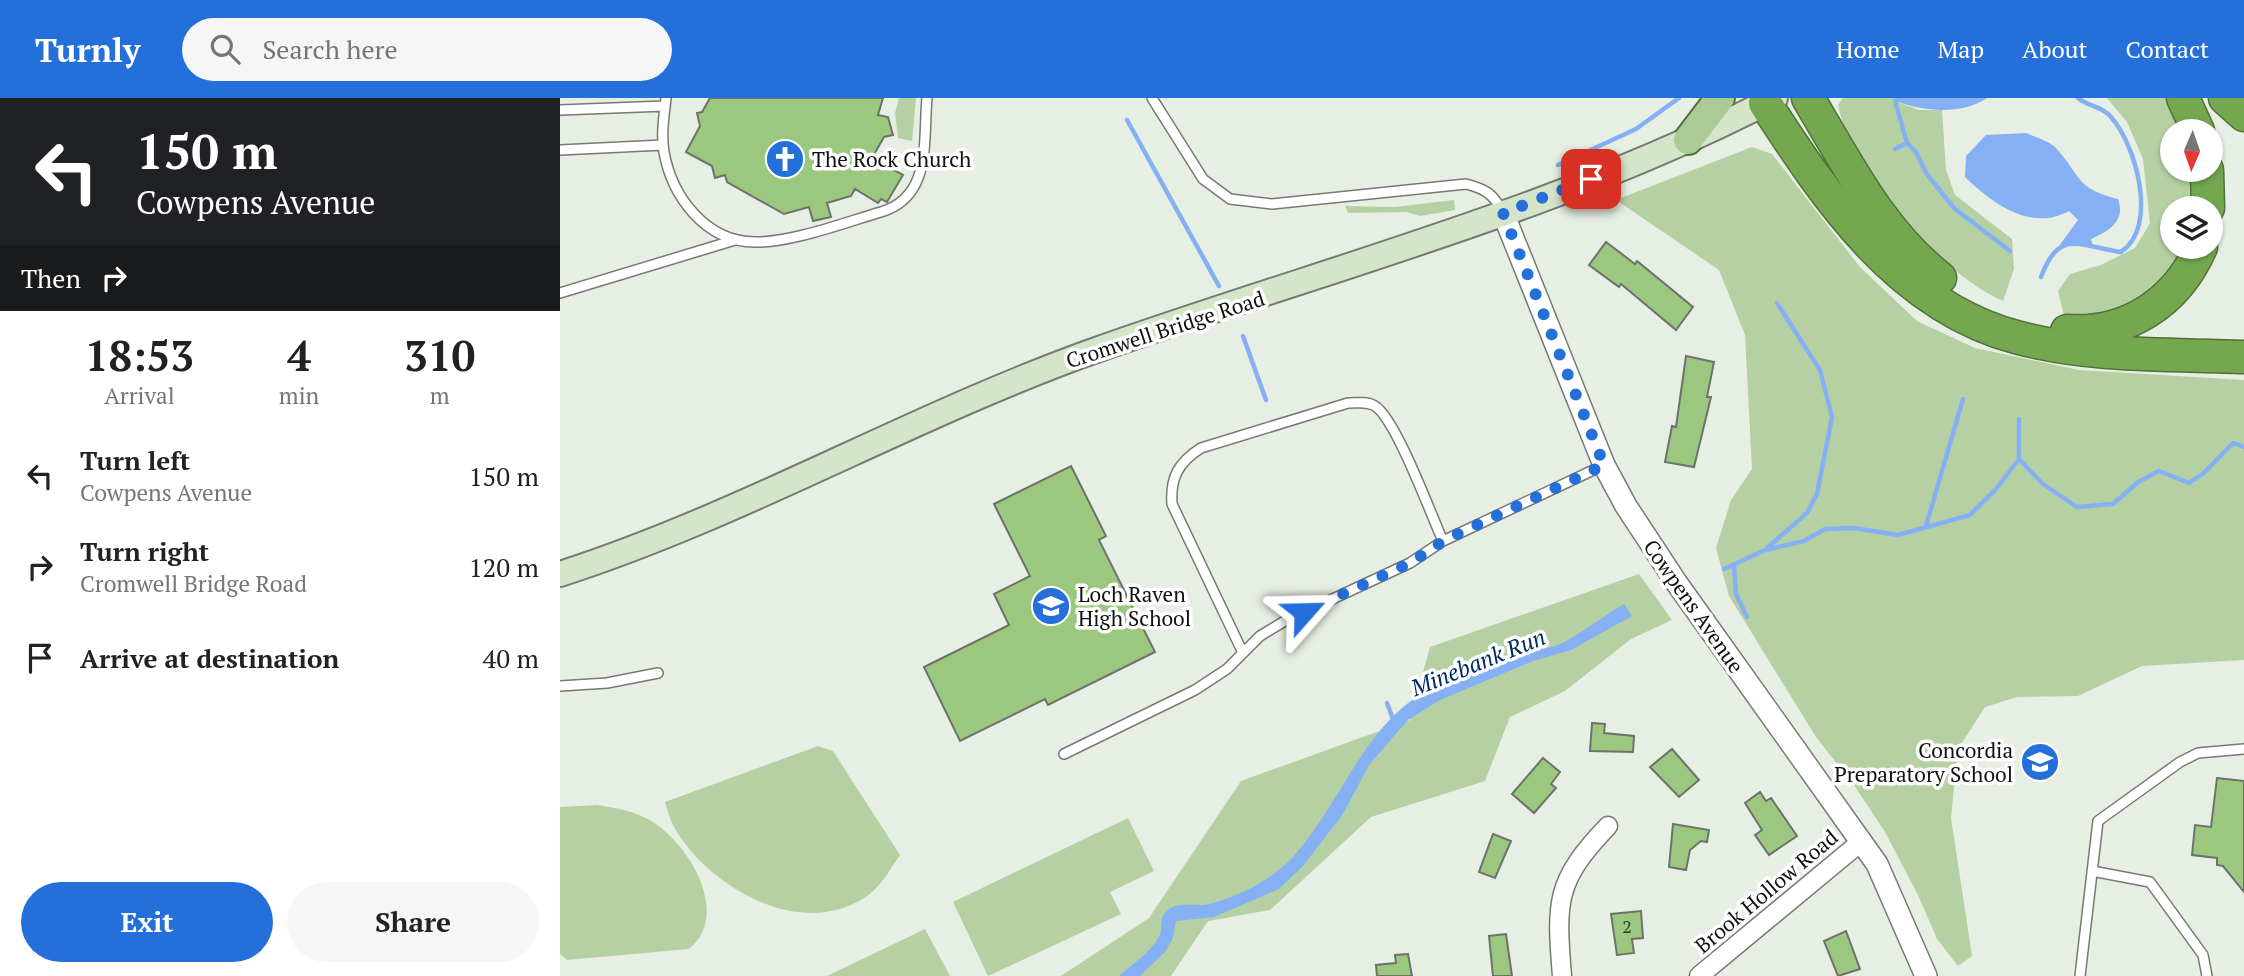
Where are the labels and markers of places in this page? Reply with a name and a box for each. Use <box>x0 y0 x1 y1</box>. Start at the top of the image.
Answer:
church icon: The Rock Church <box>764 138 806 180</box>
place label: The Rock Church <box>812 145 971 173</box>
pin <box>1561 149 1621 209</box>
place label: Loch Raven High School <box>1078 580 1191 632</box>
school or university icon: Loch Raven High School <box>1030 585 1072 627</box>
place label: Concordia Preparatory School <box>1834 736 2013 788</box>
school or university icon: Concordia Preparatory School <box>2019 741 2061 783</box>

